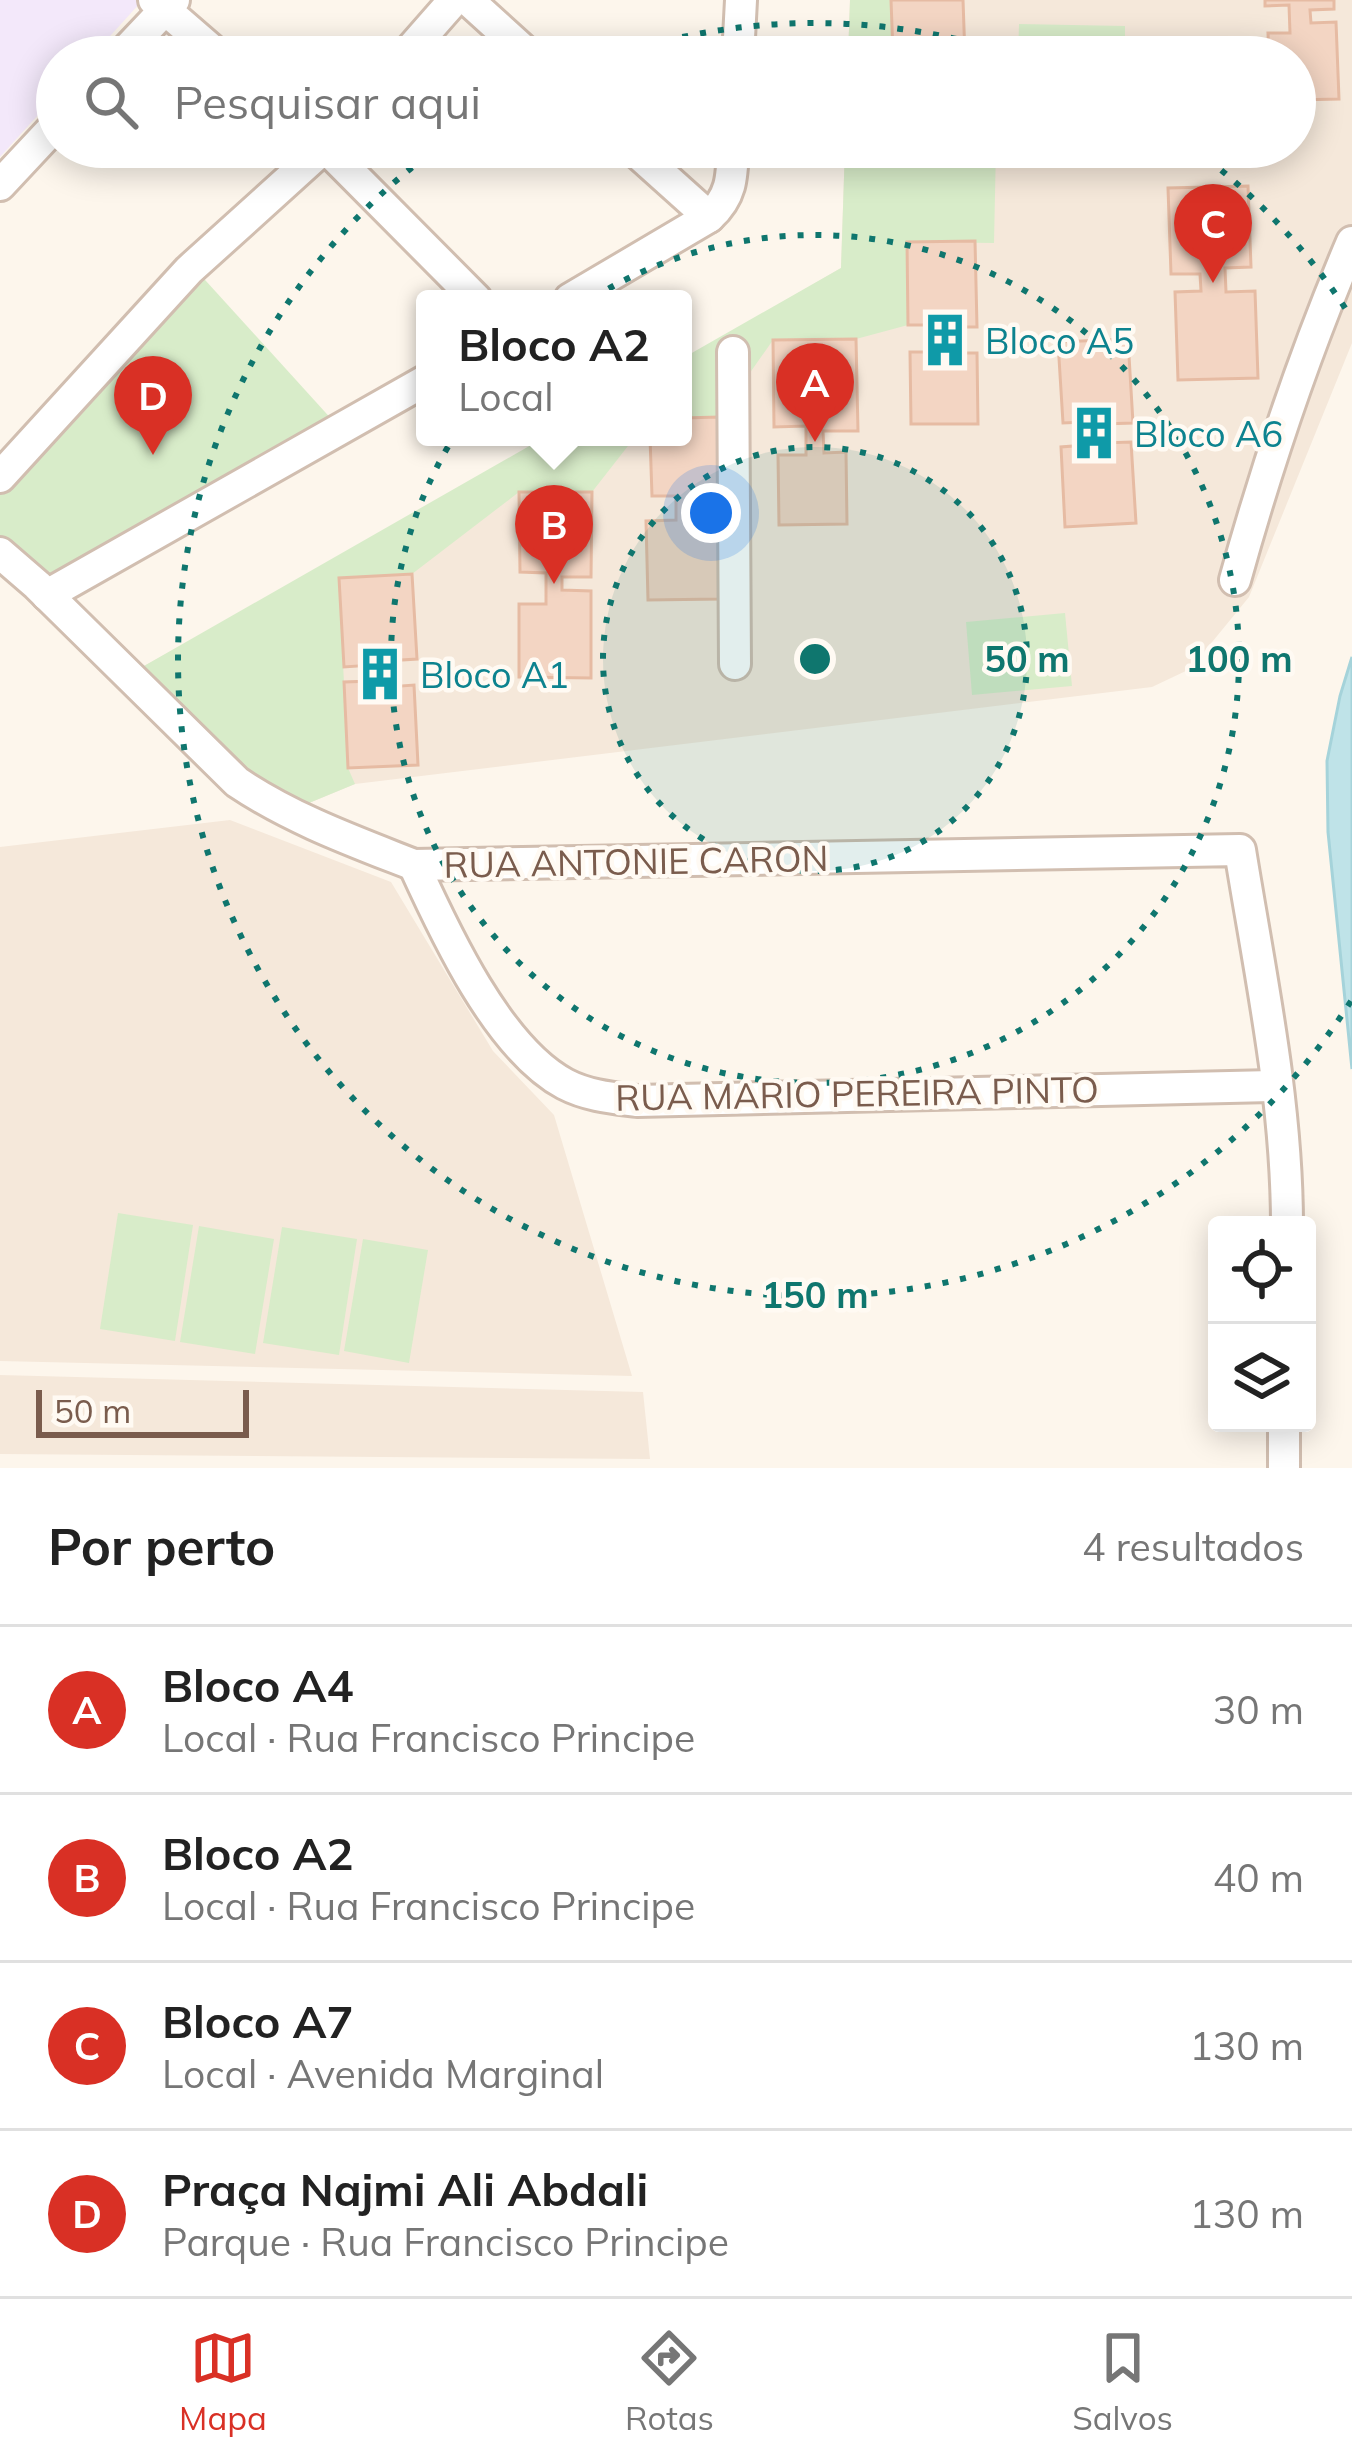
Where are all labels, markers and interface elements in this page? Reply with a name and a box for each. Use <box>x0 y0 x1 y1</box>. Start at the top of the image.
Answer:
search box <box>36 36 1316 168</box>
icon: search <box>78 69 144 135</box>
text: Pesquisar aqui <box>174 74 481 130</box>
pin: C <box>1174 184 1252 283</box>
popup <box>416 290 692 446</box>
building icon: Bloco A5 <box>916 311 974 369</box>
text: Bloco A2 <box>458 316 650 372</box>
place label: Bloco A5 <box>985 318 1134 363</box>
pin: A <box>776 343 854 442</box>
pin: D <box>114 356 192 455</box>
text: Local <box>458 372 553 421</box>
building icon: Bloco A6 <box>1065 404 1123 462</box>
place label: Bloco A6 <box>1134 411 1283 456</box>
your location <box>681 483 741 543</box>
pin: B <box>515 485 593 584</box>
text: 50 m <box>984 636 1070 681</box>
text: 100 m <box>1185 636 1293 681</box>
centre of rings <box>794 638 836 680</box>
building icon: Bloco A1 <box>351 645 409 703</box>
place label: Bloco A1 <box>420 652 569 697</box>
street label: RUA ANTONIE CARON <box>443 835 829 887</box>
street label: RUA MARIO PEREIRA PINTO <box>615 1066 1099 1120</box>
map controls <box>1208 1216 1316 1432</box>
button: locate <box>1208 1216 1316 1324</box>
text: 150 m <box>761 1272 869 1317</box>
button: layers <box>1208 1324 1316 1432</box>
scale bar <box>36 1384 249 1437</box>
text: 50 m <box>54 1390 131 1431</box>
text: Por perto <box>48 1514 275 1578</box>
text: 4 resultados <box>1082 1522 1304 1571</box>
text: Bloco A4 <box>162 1657 353 1713</box>
text: A <box>72 1685 102 1734</box>
text: 30 m <box>1213 1685 1304 1734</box>
text: Local · Rua Francisco Principe <box>162 1713 695 1762</box>
text: Bloco A2 <box>162 1825 353 1881</box>
text: B <box>74 1853 100 1902</box>
text: 40 m <box>1213 1853 1304 1902</box>
text: Local · Rua Francisco Principe <box>162 1881 695 1930</box>
text: Bloco A7 <box>162 1993 353 2049</box>
text: C <box>74 2021 100 2070</box>
text: 130 m <box>1189 2021 1304 2070</box>
text: Local · Avenida Marginal <box>162 2049 604 2098</box>
text: Praça Najmi Ali Abdali <box>162 2161 648 2217</box>
text: D <box>72 2189 102 2238</box>
text: 130 m <box>1189 2189 1304 2238</box>
text: Parque · Rua Francisco Principe <box>162 2217 729 2266</box>
tab: Mapa <box>179 2325 267 2438</box>
tab: Rotas <box>625 2325 714 2438</box>
tab: Salvos <box>1072 2325 1173 2438</box>

